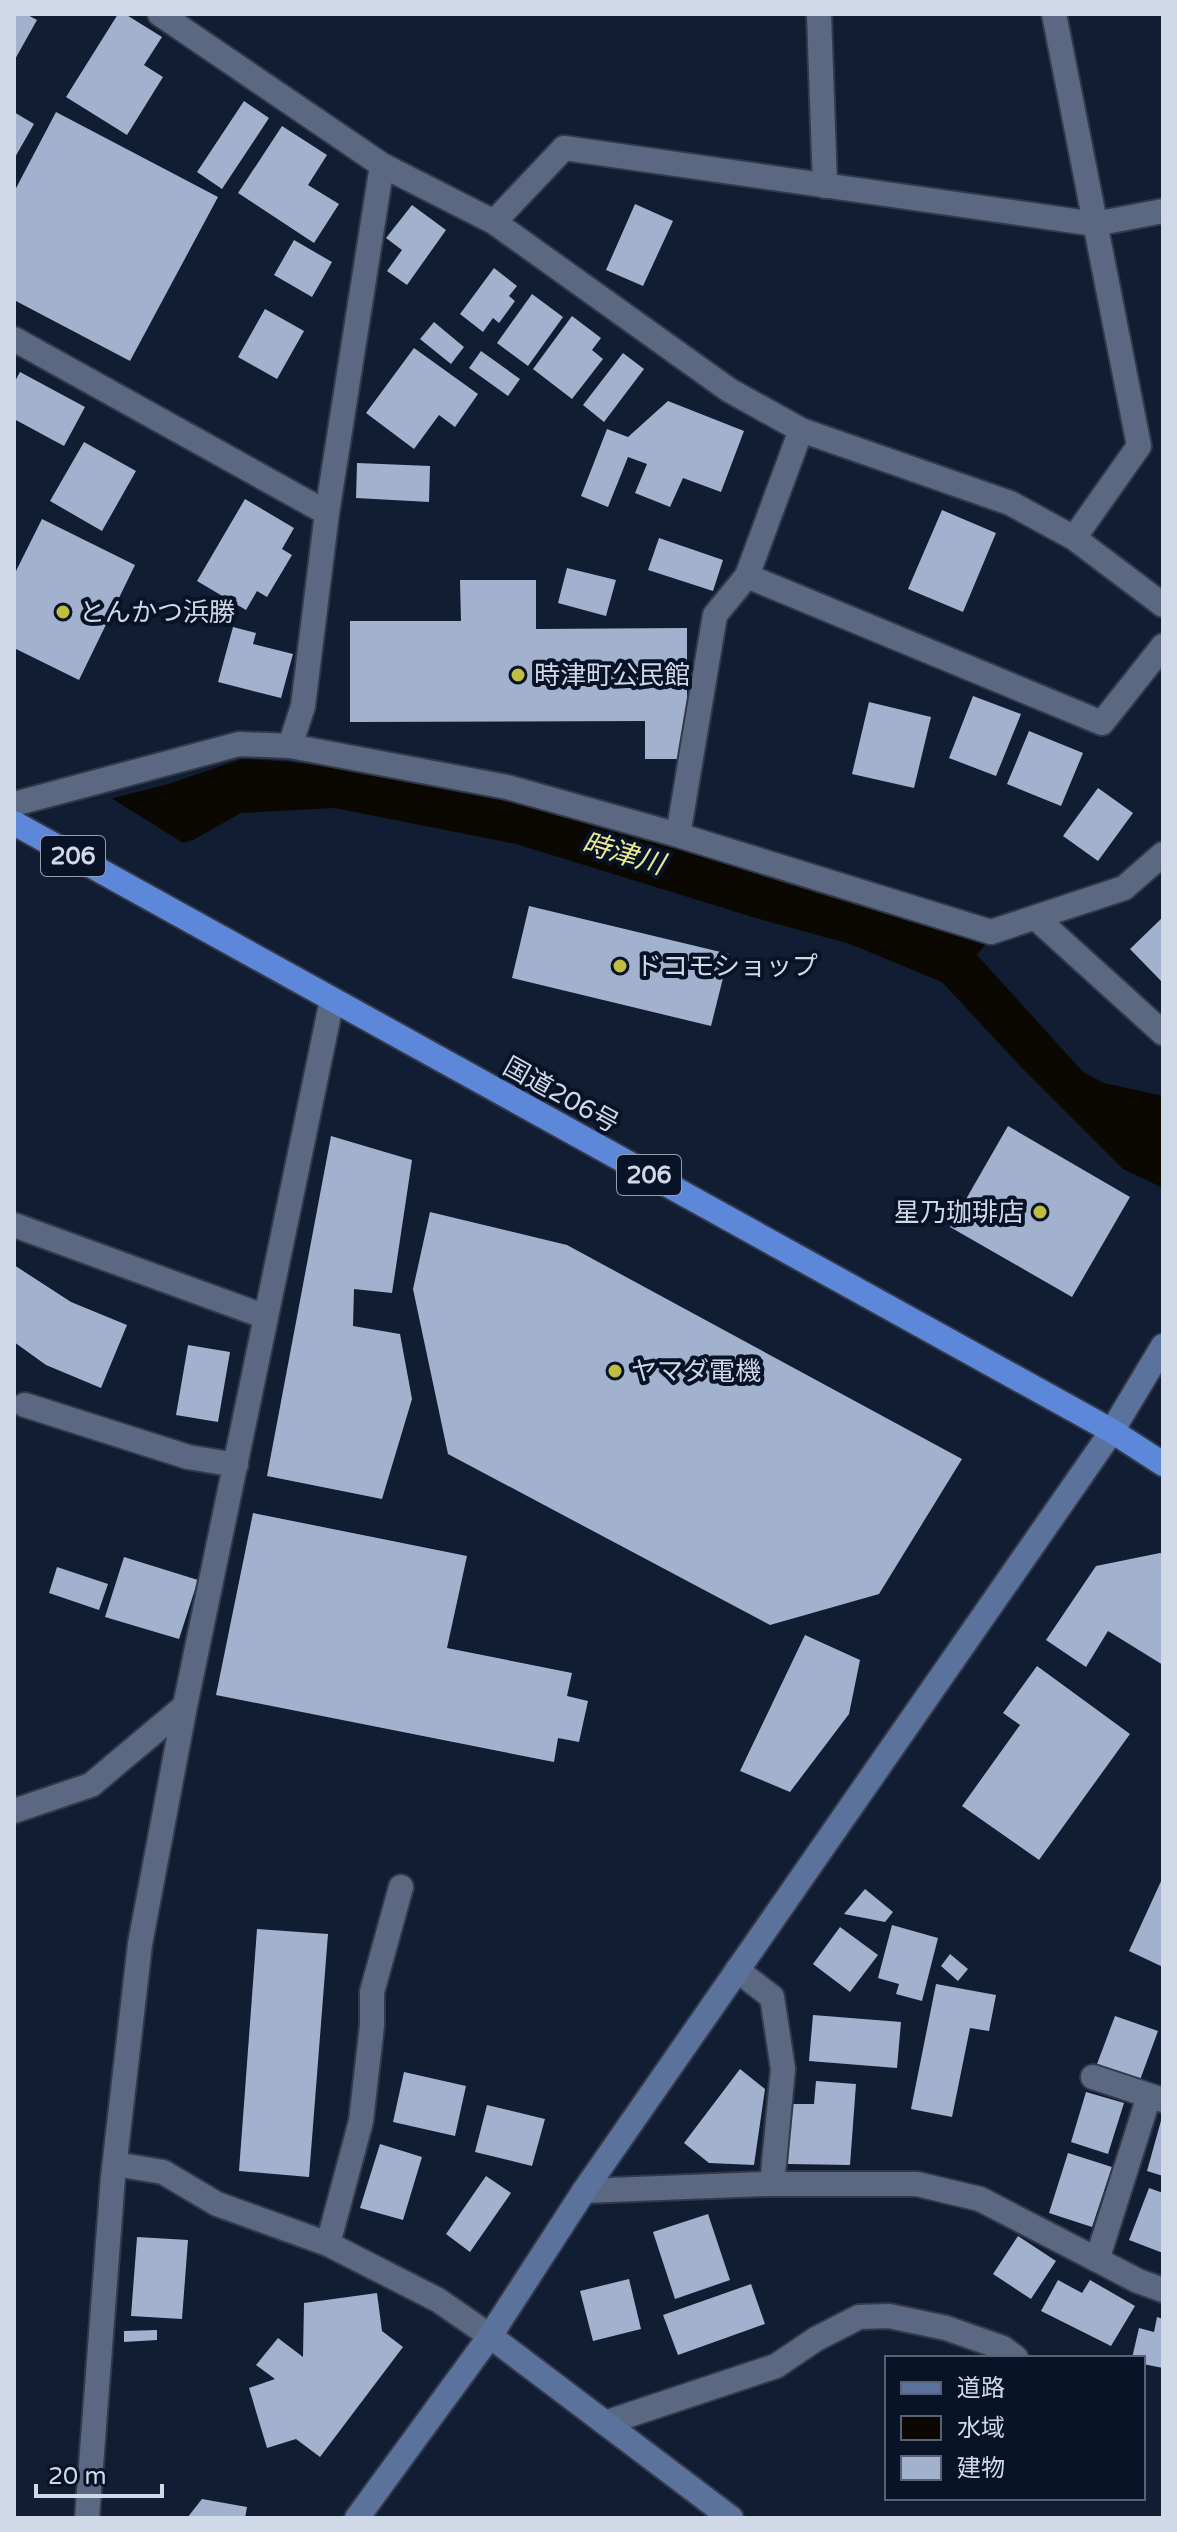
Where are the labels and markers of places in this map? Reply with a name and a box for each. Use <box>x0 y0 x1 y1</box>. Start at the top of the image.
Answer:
place label: とんかつ浜勝 <box>79 597 235 628</box>
marker: とんかつ浜勝 <box>54 603 72 621</box>
place label: 時津町公民館 <box>534 660 690 691</box>
marker: 時津町公民館 <box>509 666 527 684</box>
place label: ドコモショップ <box>636 951 818 982</box>
marker: ドコモショップ <box>611 957 629 975</box>
place label: 星乃珈琲店 <box>894 1197 1024 1228</box>
marker: 星乃珈琲店 <box>1031 1203 1049 1221</box>
place label: ヤマダ電機 <box>631 1356 761 1387</box>
marker: ヤマダ電機 <box>606 1362 624 1380</box>

